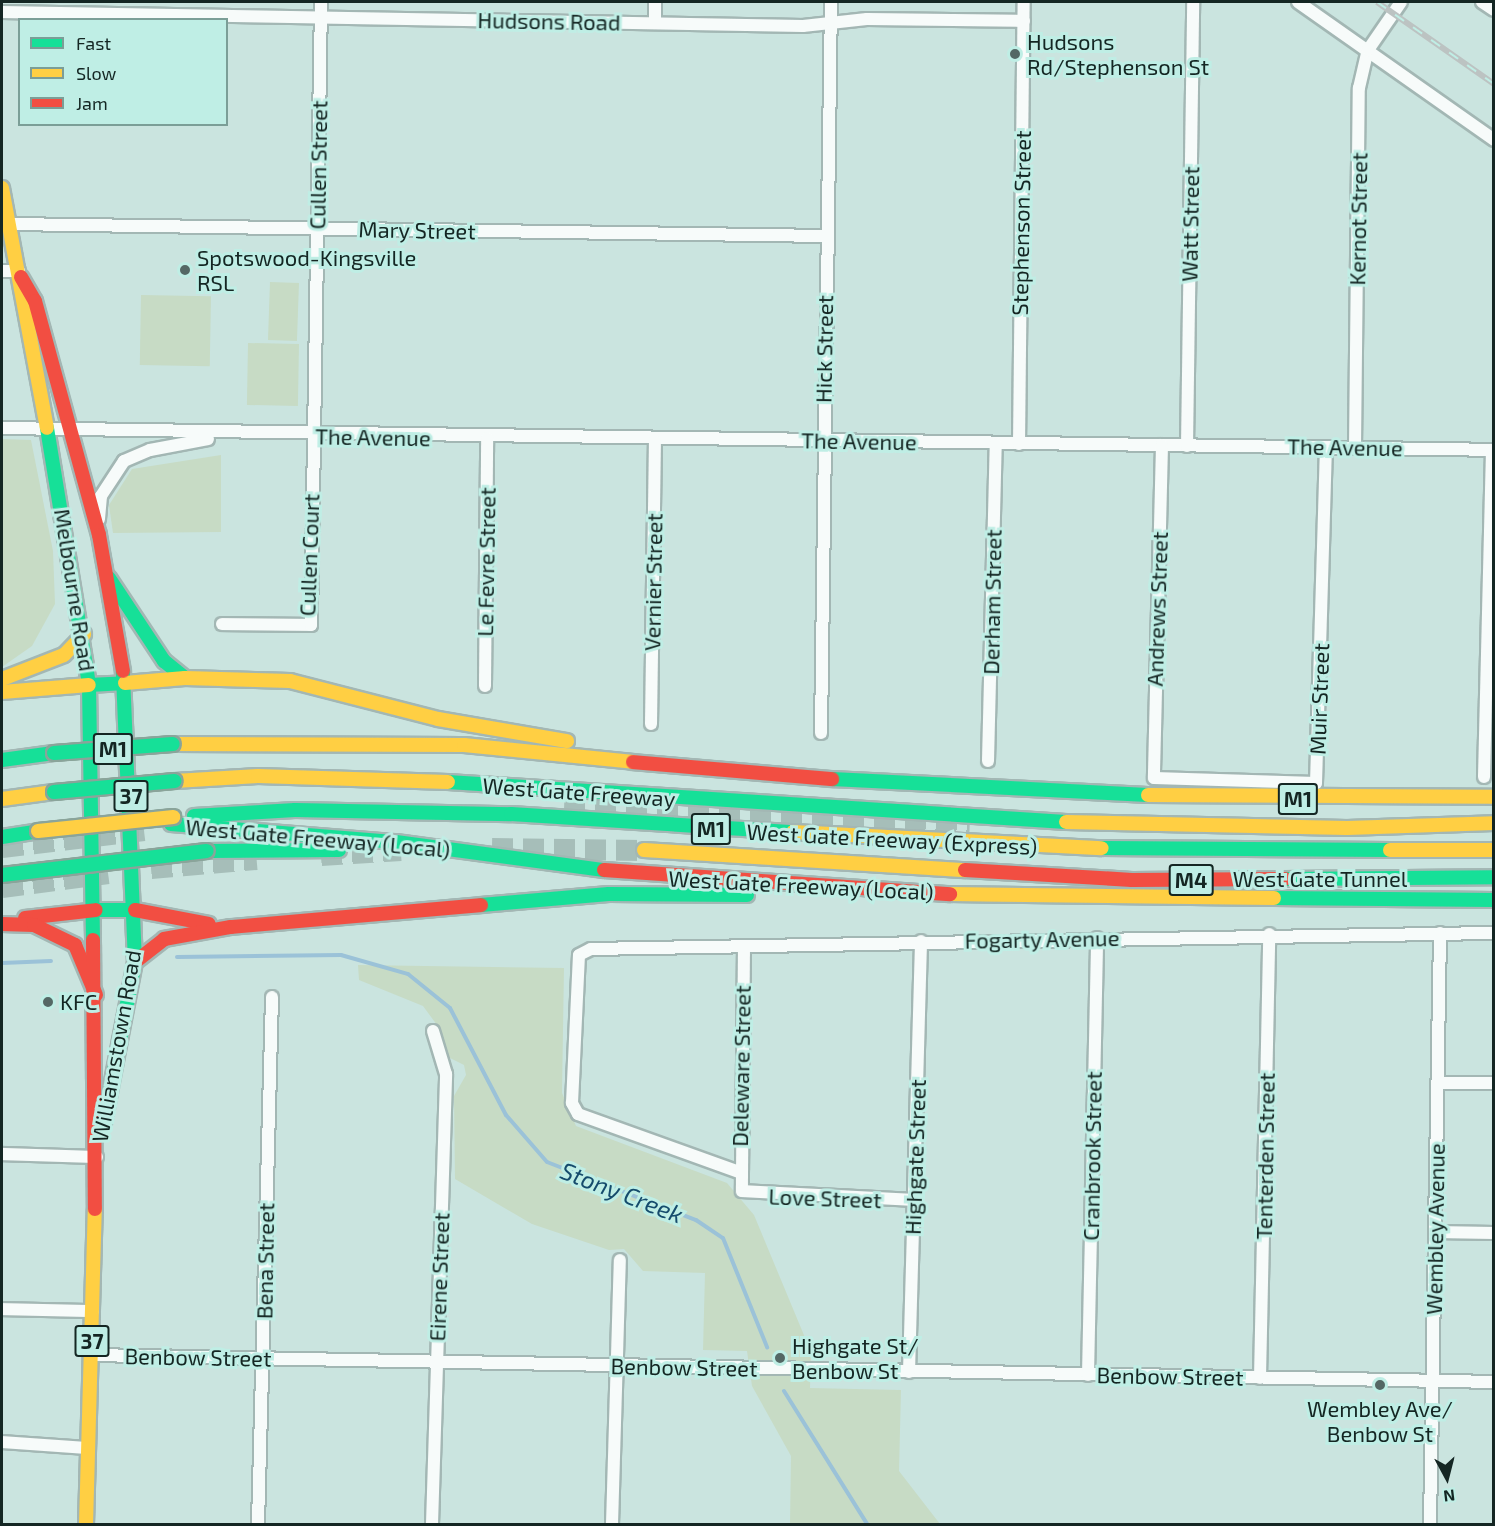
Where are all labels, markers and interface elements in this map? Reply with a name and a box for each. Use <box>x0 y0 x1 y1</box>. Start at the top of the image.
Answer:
street label: Hudsons Road <box>477 7 621 35</box>
legend <box>18 18 228 126</box>
place label: Hudsons Rd/Stephenson St <box>1027 28 1209 80</box>
text: Fast <box>76 32 111 54</box>
marker: Hudsons Rd/Stephenson St <box>1008 47 1022 61</box>
text: Slow <box>76 62 116 84</box>
text: Jam <box>76 92 108 114</box>
street label: Cullen Street <box>304 100 332 230</box>
street label: Stephenson Street <box>1006 130 1036 316</box>
street label: Kernot Street <box>1344 152 1372 286</box>
street label: Watt Street <box>1176 166 1204 282</box>
street label: Mary Street <box>358 216 476 244</box>
place label: Spotswood-Kingsville RSL <box>197 244 416 296</box>
marker: Spotswood-Kingsville RSL <box>178 263 192 277</box>
street label: Hick Street <box>810 295 838 403</box>
street label: The Avenue <box>315 423 431 451</box>
street label: The Avenue <box>801 427 917 455</box>
street label: The Avenue <box>1287 433 1403 461</box>
street label: Le Fevre Street <box>471 487 501 637</box>
street label: Cullen Court <box>294 493 324 617</box>
street label: Melbourne Road <box>49 507 101 673</box>
street label: Vernier Street <box>639 513 667 651</box>
street label: Derham Street <box>978 529 1006 675</box>
street label: Andrews Street <box>1141 531 1173 687</box>
street label: Muir Street <box>1304 642 1334 756</box>
road number: M1 <box>92 731 134 767</box>
street label: West Gate Freeway <box>482 772 676 812</box>
road number: 37 <box>113 778 149 814</box>
road number: M1 <box>1277 781 1319 817</box>
road number: M1 <box>690 811 732 847</box>
street label: West Gate Freeway (Local) <box>184 813 452 863</box>
street label: West Gate Freeway (Express) <box>746 818 1038 860</box>
road number: M4 <box>1168 862 1214 898</box>
street label: West Gate Freeway (Local) <box>668 865 934 905</box>
street label: West Gate Tunnel <box>1232 866 1408 892</box>
street label: Fogarty Avenue <box>964 924 1120 954</box>
street label: Williamstown Road <box>86 948 146 1144</box>
street label: Deleware Street <box>726 985 756 1147</box>
place label: KFC <box>60 989 97 1015</box>
marker: KFC <box>41 995 55 1009</box>
street label: Cranbrook Street <box>1077 1071 1107 1241</box>
street label: Tenterden Street <box>1250 1072 1280 1240</box>
street label: Highgate Street <box>899 1079 931 1235</box>
street label: Wembley Avenue <box>1420 1142 1450 1316</box>
water label: Stony Creek <box>557 1155 687 1229</box>
street label: Love Street <box>768 1183 882 1213</box>
street label: Bena Street <box>251 1203 279 1319</box>
street label: Eirene Street <box>424 1212 454 1342</box>
road number: 37 <box>74 1323 110 1359</box>
place label: Highgate St/ Benbow St <box>792 1332 919 1384</box>
street label: Benbow Street <box>124 1343 272 1371</box>
marker: Highgate St/ Benbow St <box>773 1351 787 1365</box>
street label: Benbow Street <box>610 1353 758 1381</box>
street label: Benbow Street <box>1096 1362 1244 1390</box>
marker: Wembley Ave/ Benbow St <box>1373 1378 1387 1392</box>
place label: Wembley Ave/ Benbow St <box>1307 1395 1453 1446</box>
north arrow <box>1417 1448 1477 1508</box>
text: N <box>1442 1486 1456 1506</box>

